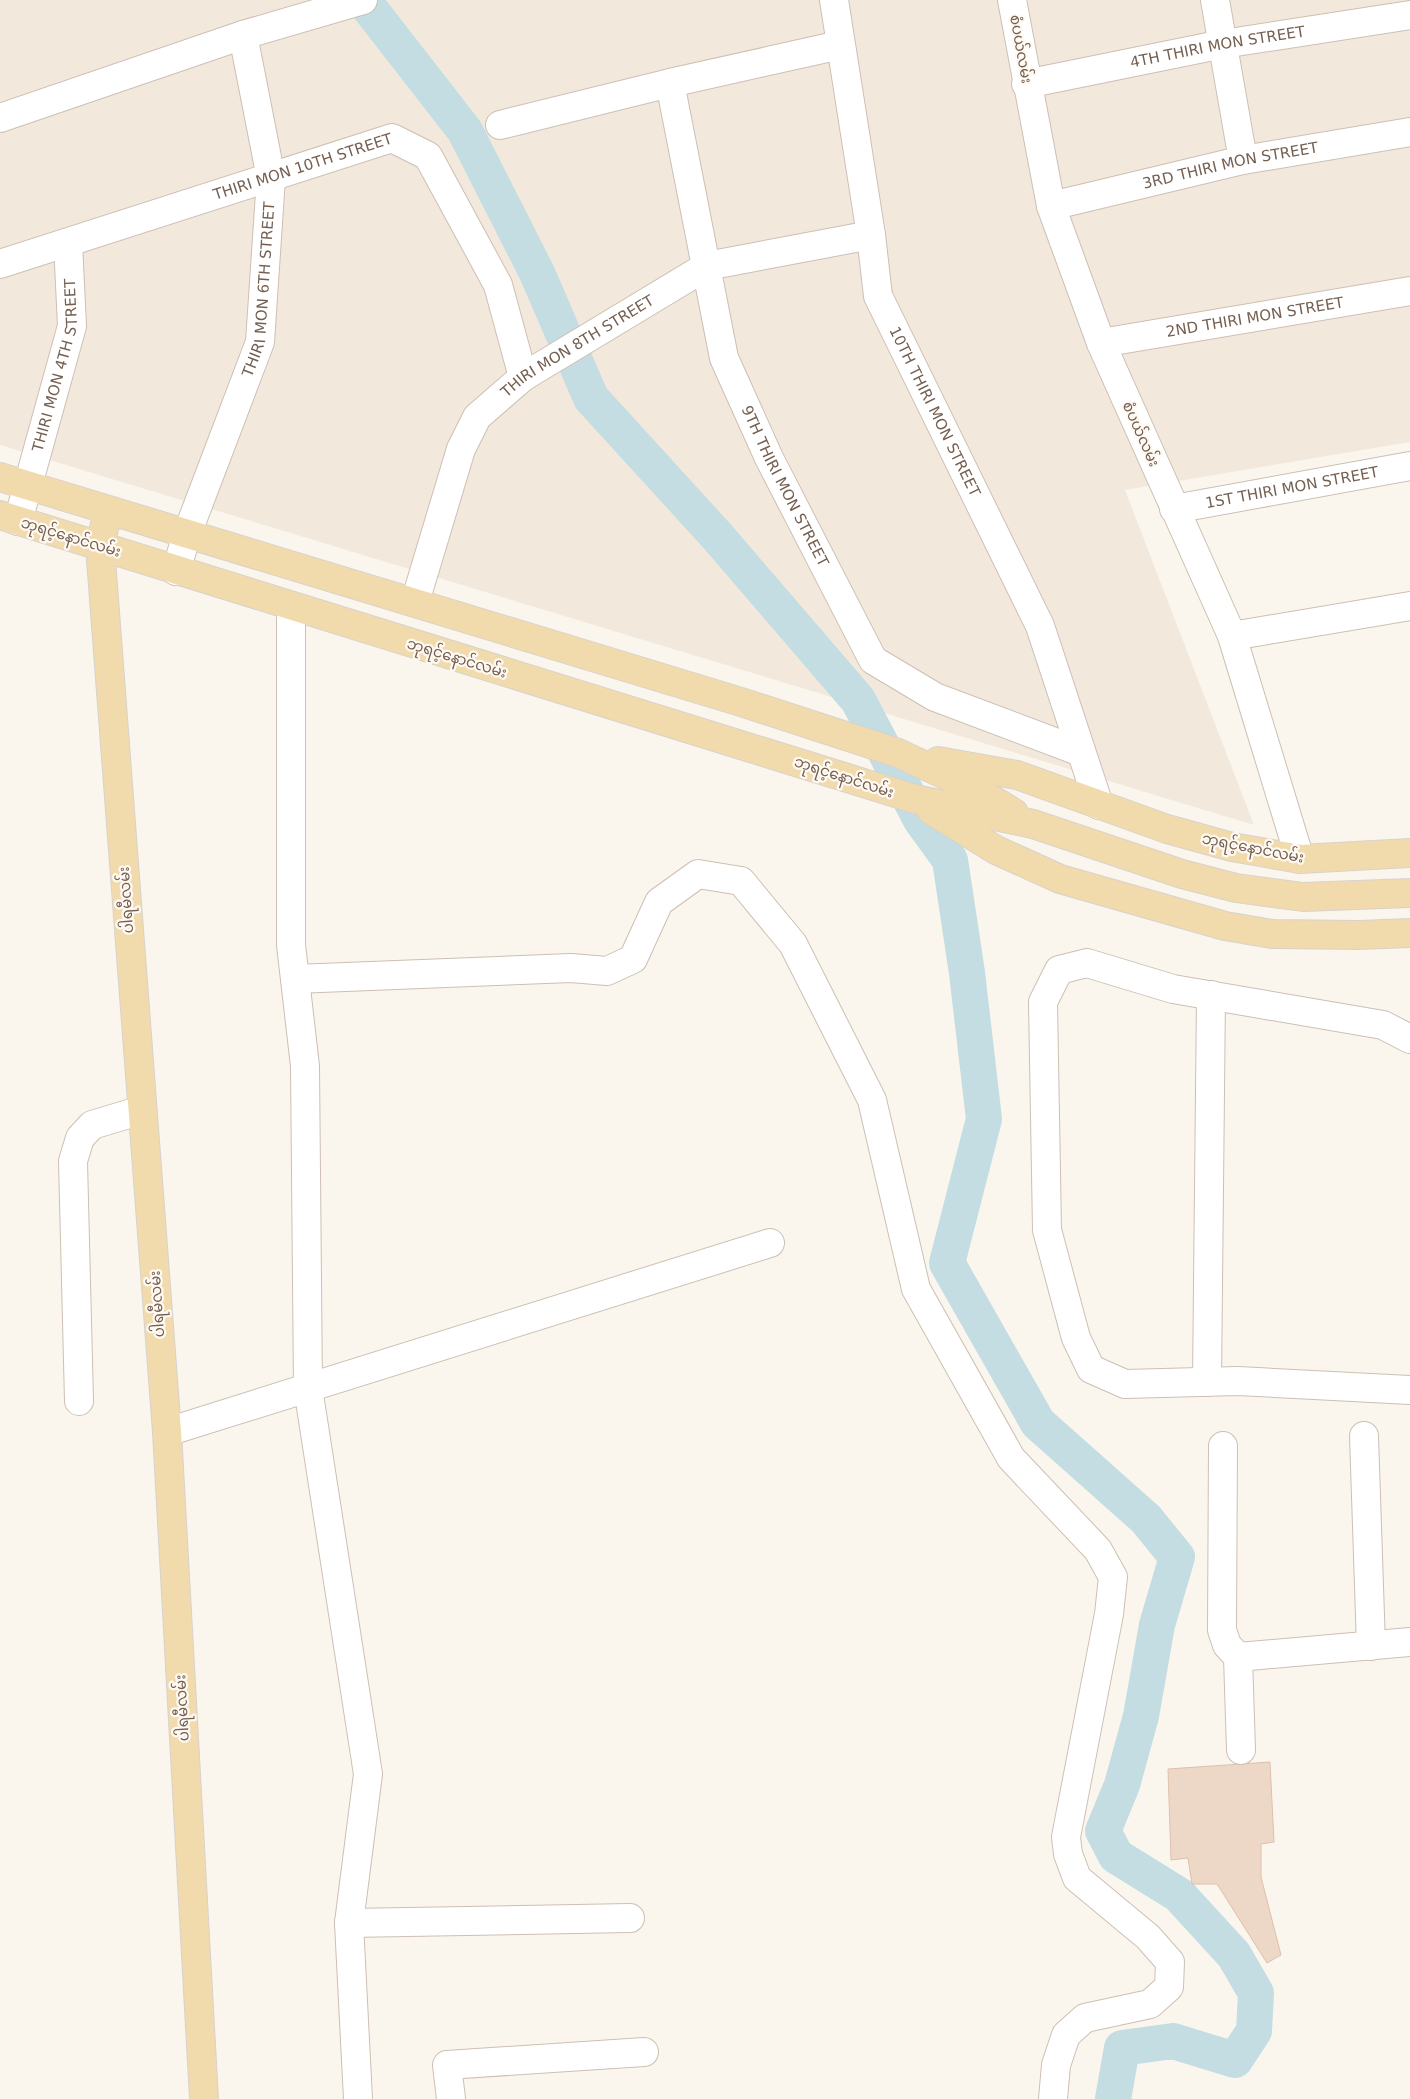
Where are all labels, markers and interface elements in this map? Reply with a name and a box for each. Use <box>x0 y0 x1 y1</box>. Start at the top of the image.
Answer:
street label: စံပယ်လမ်း <box>1006 13 1037 85</box>
street label: 4TH THIRI MON STREET <box>1128 22 1307 72</box>
street label: THIRI MON 10TH STREET <box>210 129 395 204</box>
street label: 3RD THIRI MON STREET <box>1141 138 1320 193</box>
street label: THIRI MON 6TH STREET <box>238 200 278 380</box>
street label: THIRI MON 4TH STREET <box>28 277 81 455</box>
street label: THIRI MON 8TH STREET <box>497 291 658 402</box>
street label: 2ND THIRI MON STREET <box>1165 293 1346 341</box>
street label: 10TH THIRI MON STREET <box>885 324 984 500</box>
street label: စံပယ်လမ်း <box>1119 398 1164 469</box>
street label: 9TH THIRI MON STREET <box>738 403 833 570</box>
street label: 1ST THIRI MON STREET <box>1204 463 1381 512</box>
street label: ဘုရင့်နောင်လမ်း <box>18 512 123 564</box>
street label: ဘုရင့်နောင်လမ်း <box>404 633 509 685</box>
street label: ဘုရင့်နောင်လမ်း <box>791 751 896 804</box>
street label: ဘုရင့်နောင်လမ်း <box>1200 828 1306 870</box>
street label: ပါရမီလမ်း <box>114 866 140 934</box>
street label: ပါရမီလမ်း <box>145 1270 171 1338</box>
street label: ပါရမီလမ်း <box>170 1674 196 1742</box>

